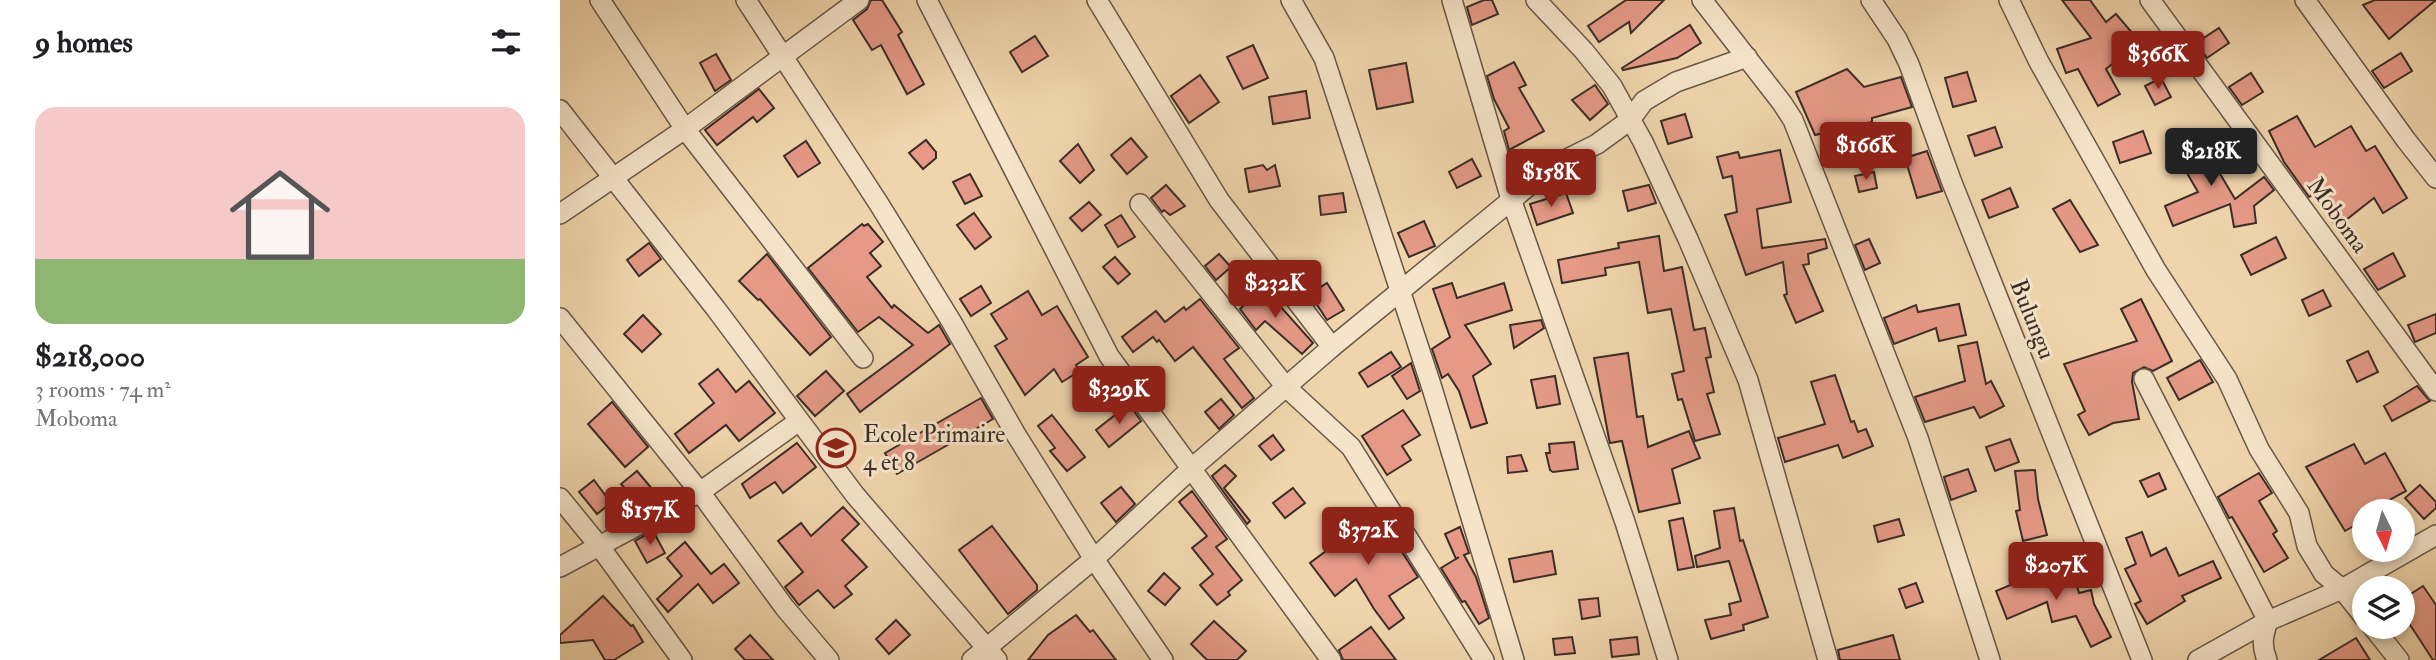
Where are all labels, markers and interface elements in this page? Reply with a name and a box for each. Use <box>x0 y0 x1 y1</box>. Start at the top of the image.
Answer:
icon: filters <box>487 23 525 61</box>
text: 9 homes <box>35 24 133 61</box>
pin: $366K <box>2109 32 2207 91</box>
text: $366K <box>2127 39 2189 68</box>
pin: $166K <box>1817 122 1915 182</box>
pin: $218K <box>2162 128 2260 188</box>
text: $166K <box>1836 130 1896 159</box>
text: $218K <box>2181 136 2241 165</box>
pin: $158K <box>1502 150 1600 209</box>
icon: home <box>217 152 343 278</box>
text: $158K <box>1522 157 1580 186</box>
street label: Moboma <box>2300 171 2376 260</box>
pin: $232K <box>1226 260 1324 320</box>
text: $232K <box>1244 268 1306 297</box>
street label: Bulungu <box>2003 275 2063 364</box>
text: $218,000 <box>35 338 145 375</box>
pin: $329K <box>1070 366 1168 426</box>
text: $329K <box>1088 374 1150 403</box>
text: 3 rooms · 74 m² <box>35 375 171 404</box>
text: Moboma <box>35 404 118 433</box>
place label: Ecole Primaire 4 et 8 <box>863 419 1005 478</box>
school or university icon: Ecole Primaire 4 et 8 <box>815 427 857 469</box>
pin: $157K <box>601 488 699 547</box>
text: $157K <box>621 495 679 524</box>
north arrow <box>2352 499 2415 562</box>
map controls <box>2352 499 2415 639</box>
pin: $372K <box>1319 508 1417 567</box>
text: $372K <box>1338 515 1398 544</box>
pin: $207K <box>2007 542 2105 602</box>
text: $207K <box>2024 550 2088 579</box>
button: layers <box>2352 576 2415 639</box>

